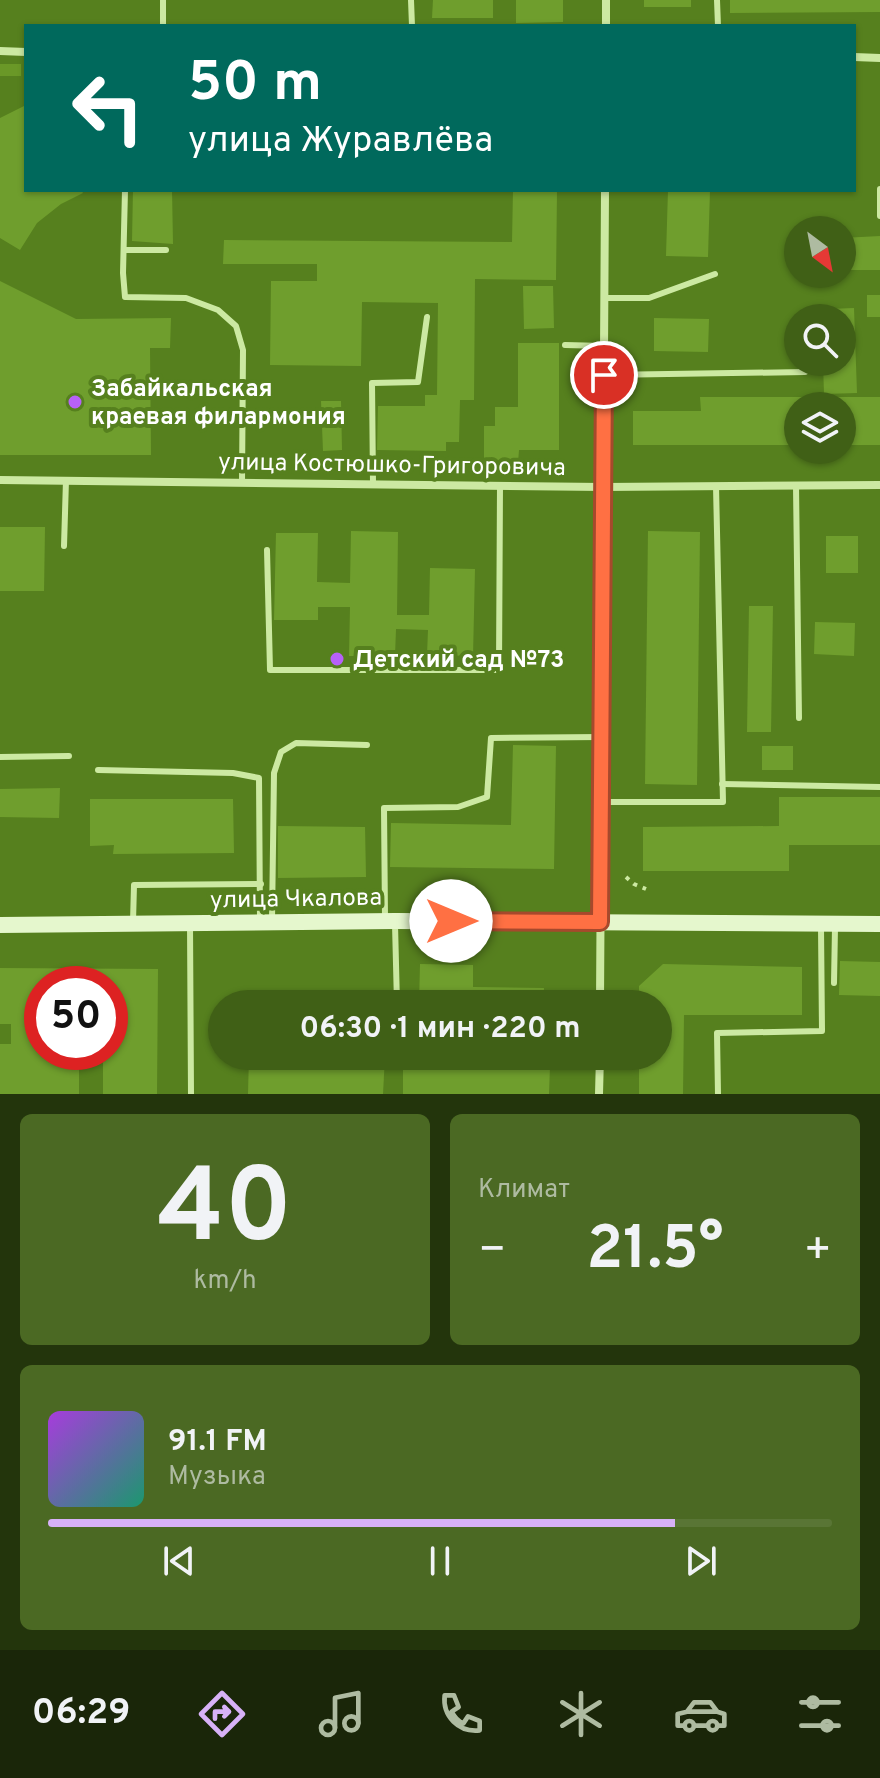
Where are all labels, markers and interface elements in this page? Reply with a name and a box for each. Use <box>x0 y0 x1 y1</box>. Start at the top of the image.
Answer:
text: 50 m <box>188 50 322 120</box>
icon: left <box>56 56 160 160</box>
text: улица Журавлёва <box>188 119 493 165</box>
north arrow <box>784 216 856 288</box>
map controls <box>784 216 856 464</box>
button: search <box>784 304 856 376</box>
pin <box>570 341 638 409</box>
icon: arrive <box>582 353 626 397</box>
place label: Забайкальская краевая филармония <box>91 375 346 433</box>
button: layers <box>784 392 856 464</box>
marker: Забайкальская краевая филармония <box>66 393 84 411</box>
street label: улица Костюшко-Григоровича <box>218 448 566 484</box>
place label: Детский сад №73 <box>353 646 564 676</box>
marker: Детский сад №73 <box>328 650 346 668</box>
position arrow <box>409 879 493 963</box>
street label: улица Чкалова <box>210 883 382 916</box>
speed limit sign: 50 <box>24 966 128 1070</box>
text: 06:30 · 1 мин · 220 m <box>300 1011 580 1048</box>
text: 40 <box>157 1147 293 1279</box>
text: Климат <box>478 1174 570 1207</box>
text: 21.5° <box>586 1214 724 1290</box>
text: − <box>478 1224 506 1280</box>
text: + <box>804 1224 832 1280</box>
text: km/h <box>193 1265 257 1298</box>
text: 91.1 FM <box>168 1424 267 1461</box>
text: Музыка <box>168 1461 266 1494</box>
icon: previous <box>157 1539 201 1583</box>
icon: pause <box>418 1539 462 1583</box>
icon: next <box>679 1539 723 1583</box>
icon: directions <box>194 1686 250 1742</box>
icon: music <box>314 1686 370 1742</box>
icon: phone <box>433 1686 489 1742</box>
icon: climate <box>553 1686 609 1742</box>
icon: car <box>673 1686 729 1742</box>
icon: filters <box>792 1686 848 1742</box>
text: 06:29 <box>32 1691 130 1737</box>

